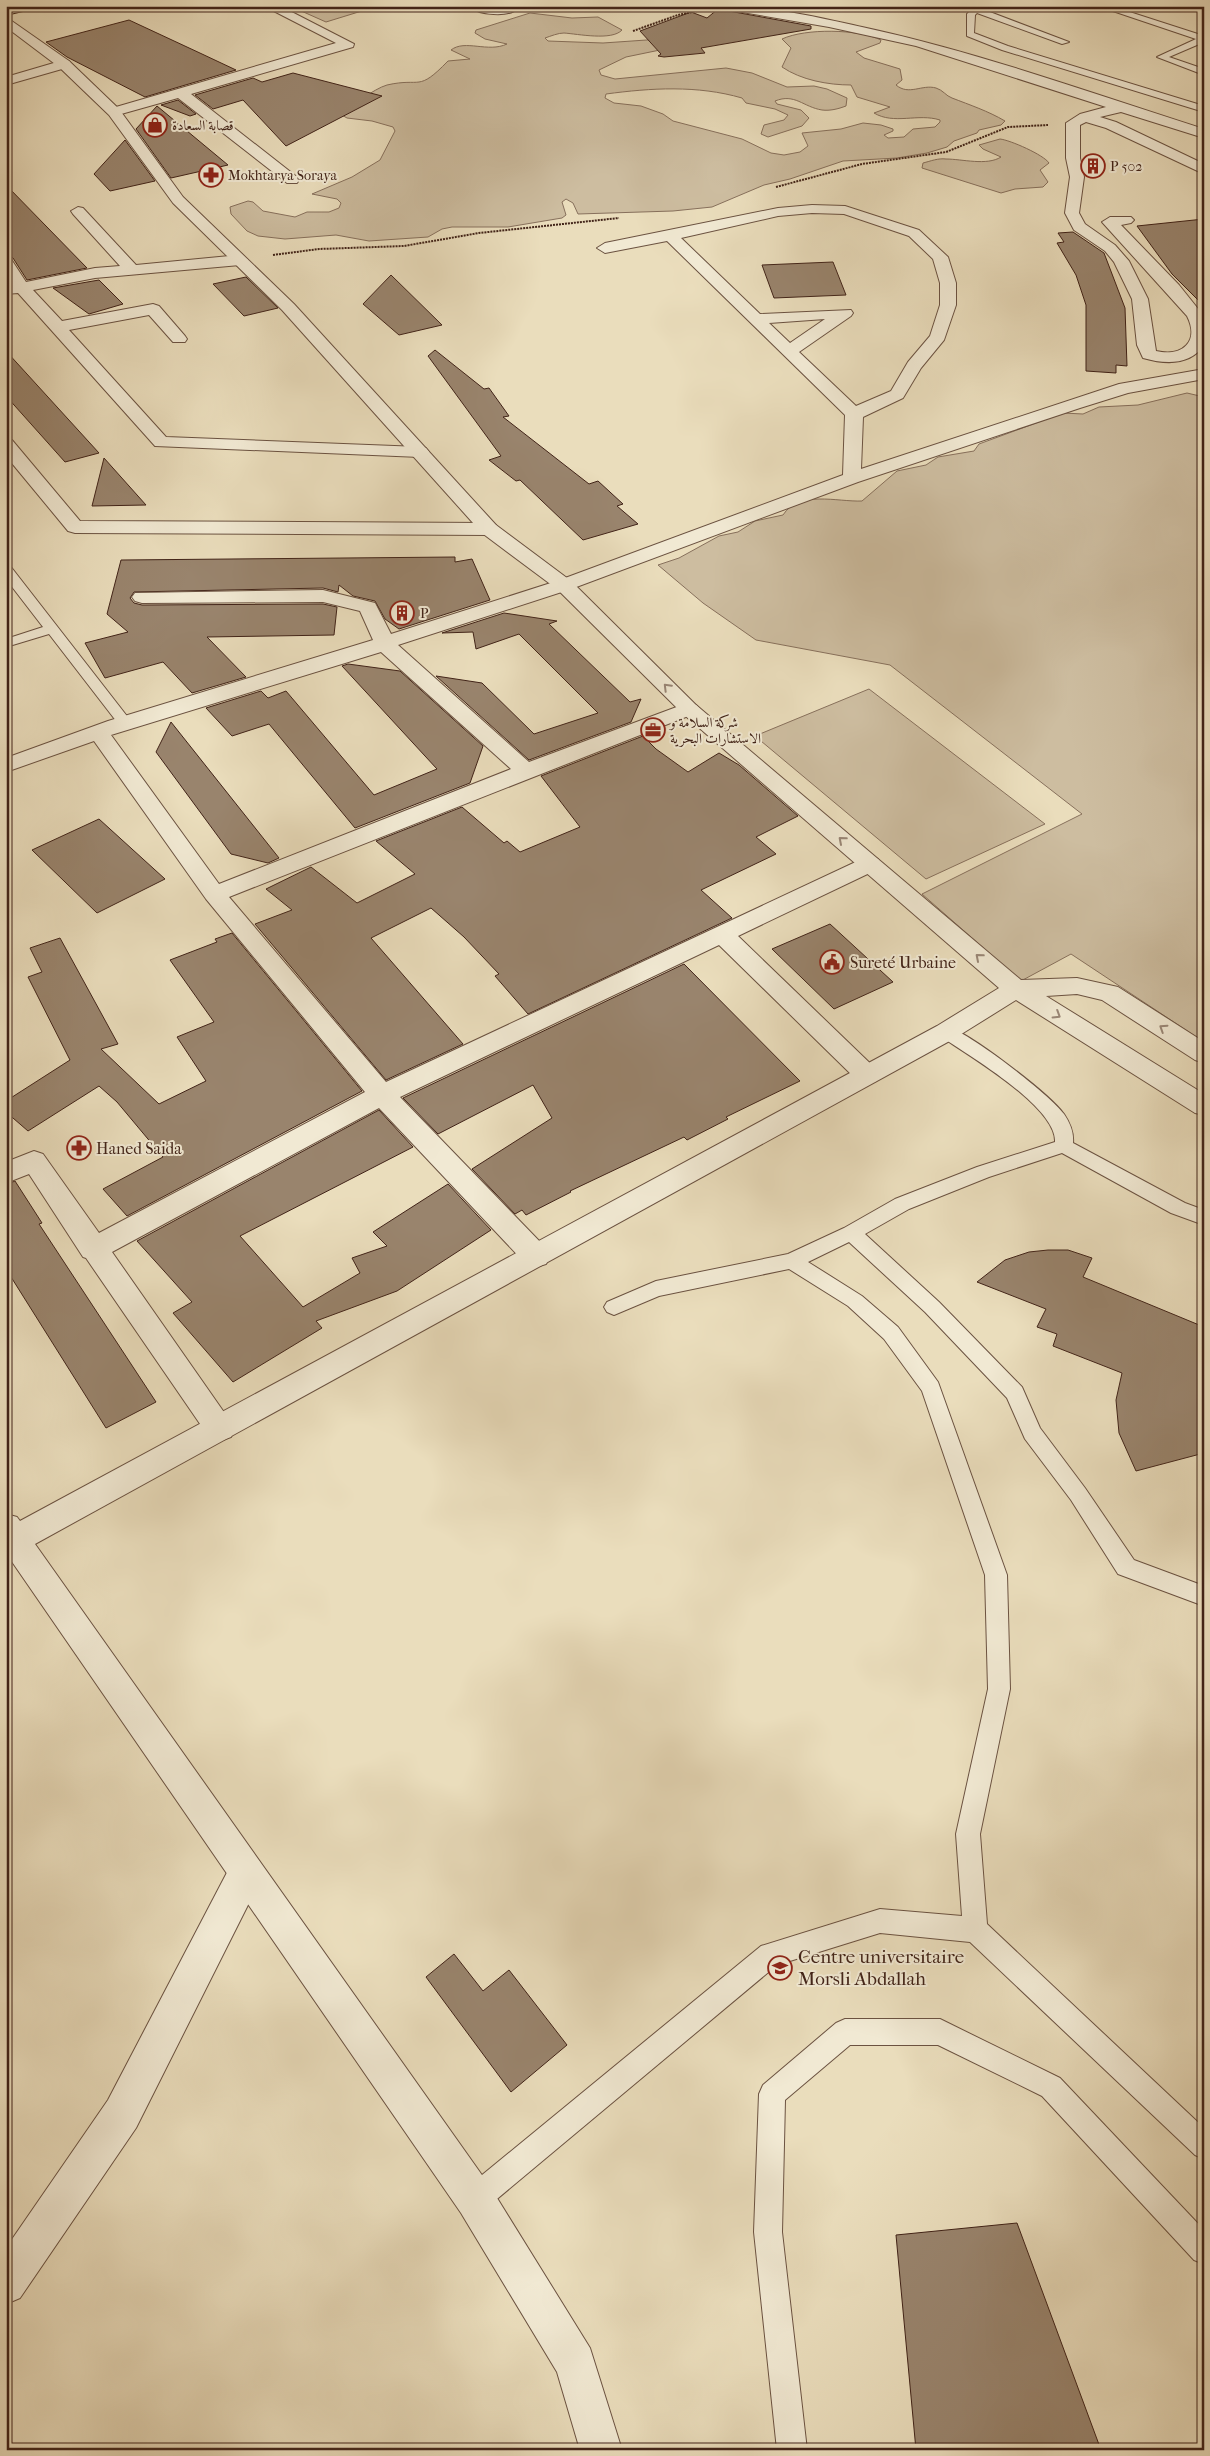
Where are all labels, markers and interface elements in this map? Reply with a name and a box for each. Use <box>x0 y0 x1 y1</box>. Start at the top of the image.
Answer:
shop icon: قصابة السعادة <box>142 112 168 138</box>
place label: قصابة السعادة <box>172 117 234 134</box>
building icon: P 502 <box>1080 153 1106 179</box>
place label: P 502 <box>1110 158 1142 175</box>
pharmacy icon: Mokhtarya Soraya <box>198 162 224 188</box>
place label: Mokhtarya Soraya <box>228 167 337 184</box>
building icon: P <box>389 600 415 626</box>
place label: P <box>420 605 429 622</box>
one-way arrow <box>664 684 673 693</box>
place label: شركة السلامة و الاستشارات البحرية <box>668 714 761 747</box>
office icon: شركة السلامة و الاستشارات البحرية <box>640 717 666 743</box>
one-way arrow <box>839 837 848 846</box>
public building icon: Sureté Urbaine <box>819 949 845 975</box>
place label: Sureté Urbaine <box>850 953 956 972</box>
one-way arrow <box>975 954 984 963</box>
one-way arrow <box>1052 1008 1061 1018</box>
one-way arrow <box>1159 1025 1168 1034</box>
pharmacy icon: Haned Saida <box>66 1135 92 1161</box>
place label: Haned Saida <box>96 1139 182 1158</box>
place label: Centre universitaire Morsli Abdallah <box>798 1946 964 1990</box>
school or university icon: Centre universitaire Morsli Abdallah <box>767 1955 793 1981</box>

